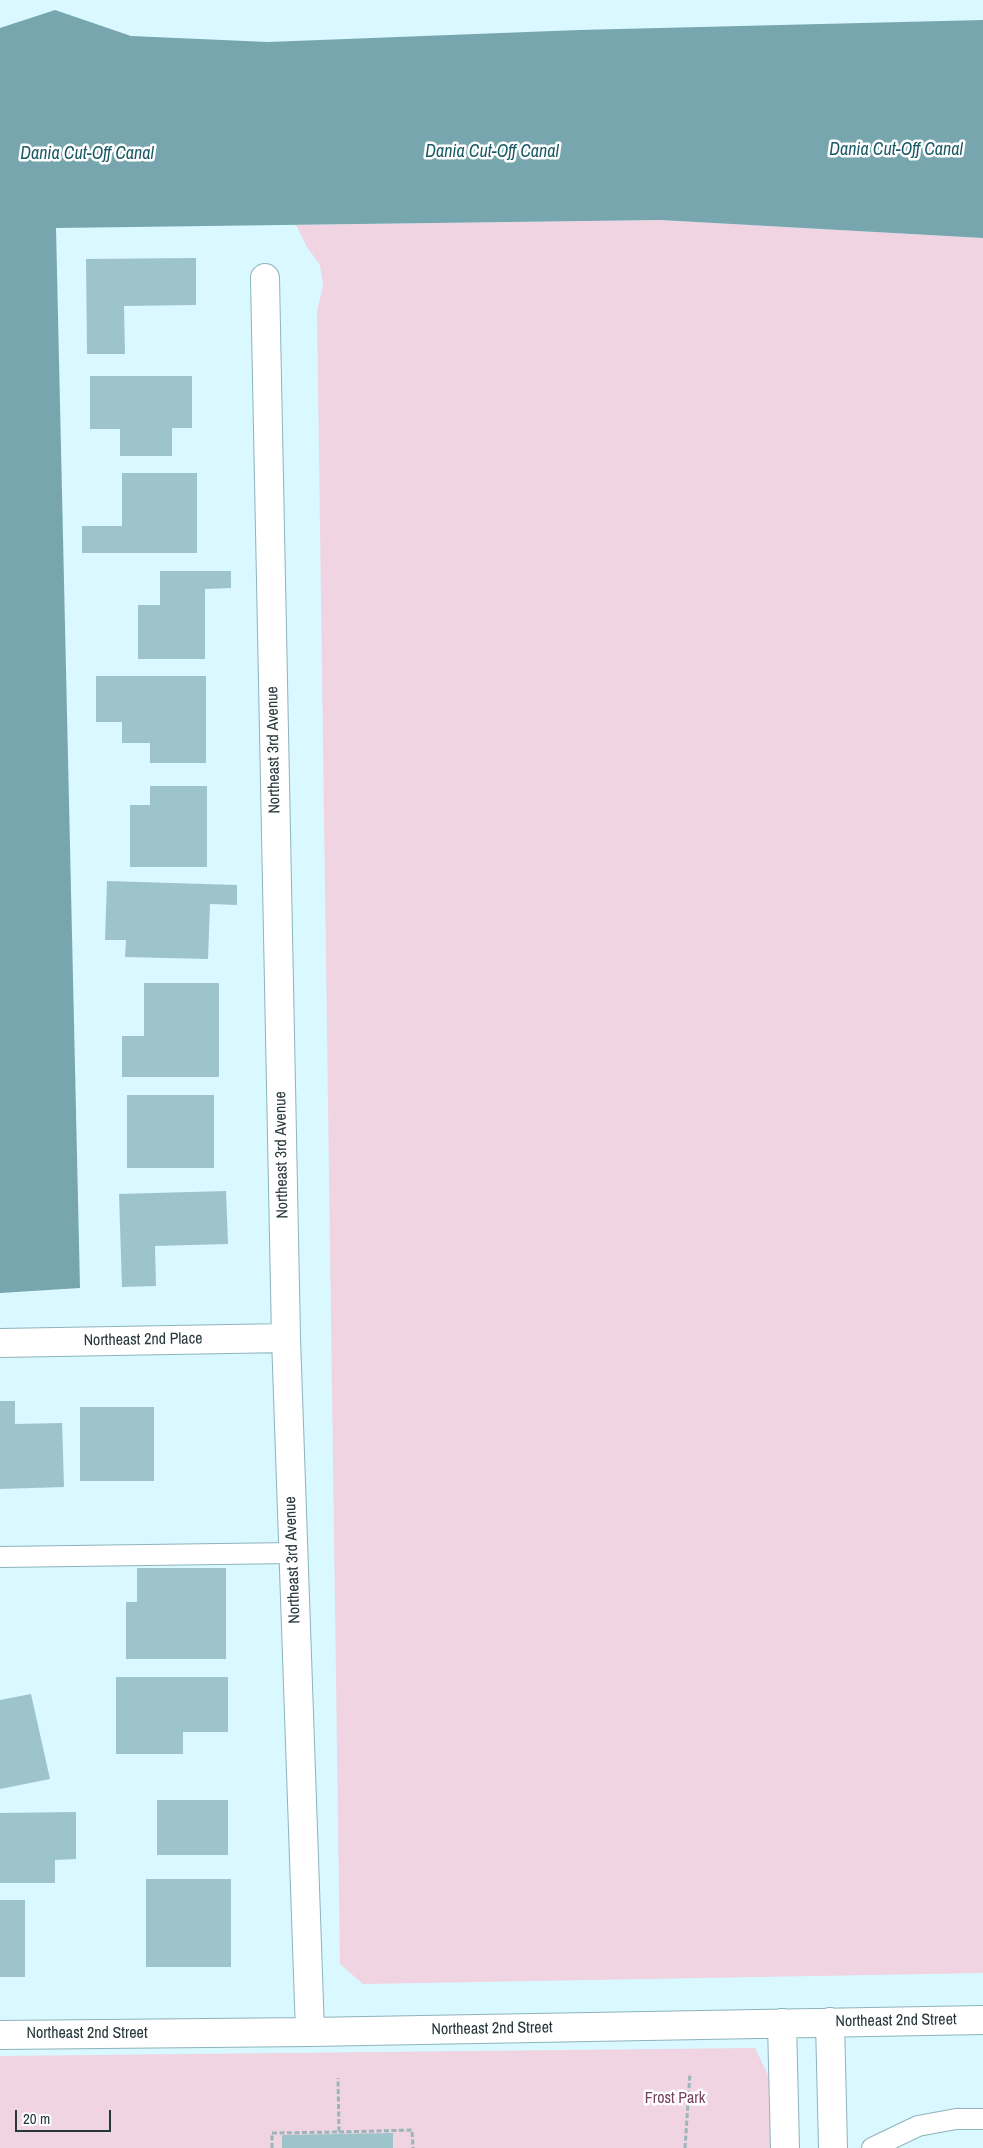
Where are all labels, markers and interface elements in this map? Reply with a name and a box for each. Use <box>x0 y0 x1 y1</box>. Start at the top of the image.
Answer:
water label: Dania Cut-Off Canal <box>829 139 963 161</box>
water label: Dania Cut-Off Canal <box>425 141 559 163</box>
water label: Dania Cut-Off Canal <box>20 143 154 165</box>
street label: Northeast 3rd Avenue <box>263 686 285 814</box>
street label: Northeast 3rd Avenue <box>271 1091 293 1219</box>
street label: Northeast 2nd Place <box>83 1329 203 1351</box>
street label: Northeast 3rd Avenue <box>281 1496 305 1624</box>
street label: Northeast 2nd Street <box>835 2010 957 2032</box>
street label: Northeast 2nd Street <box>431 2018 553 2040</box>
street label: Northeast 2nd Street <box>26 2024 148 2044</box>
park label: Frost Park <box>645 2089 705 2109</box>
scale bar <box>18 2100 114 2132</box>
text: 20 m <box>23 2108 50 2129</box>

